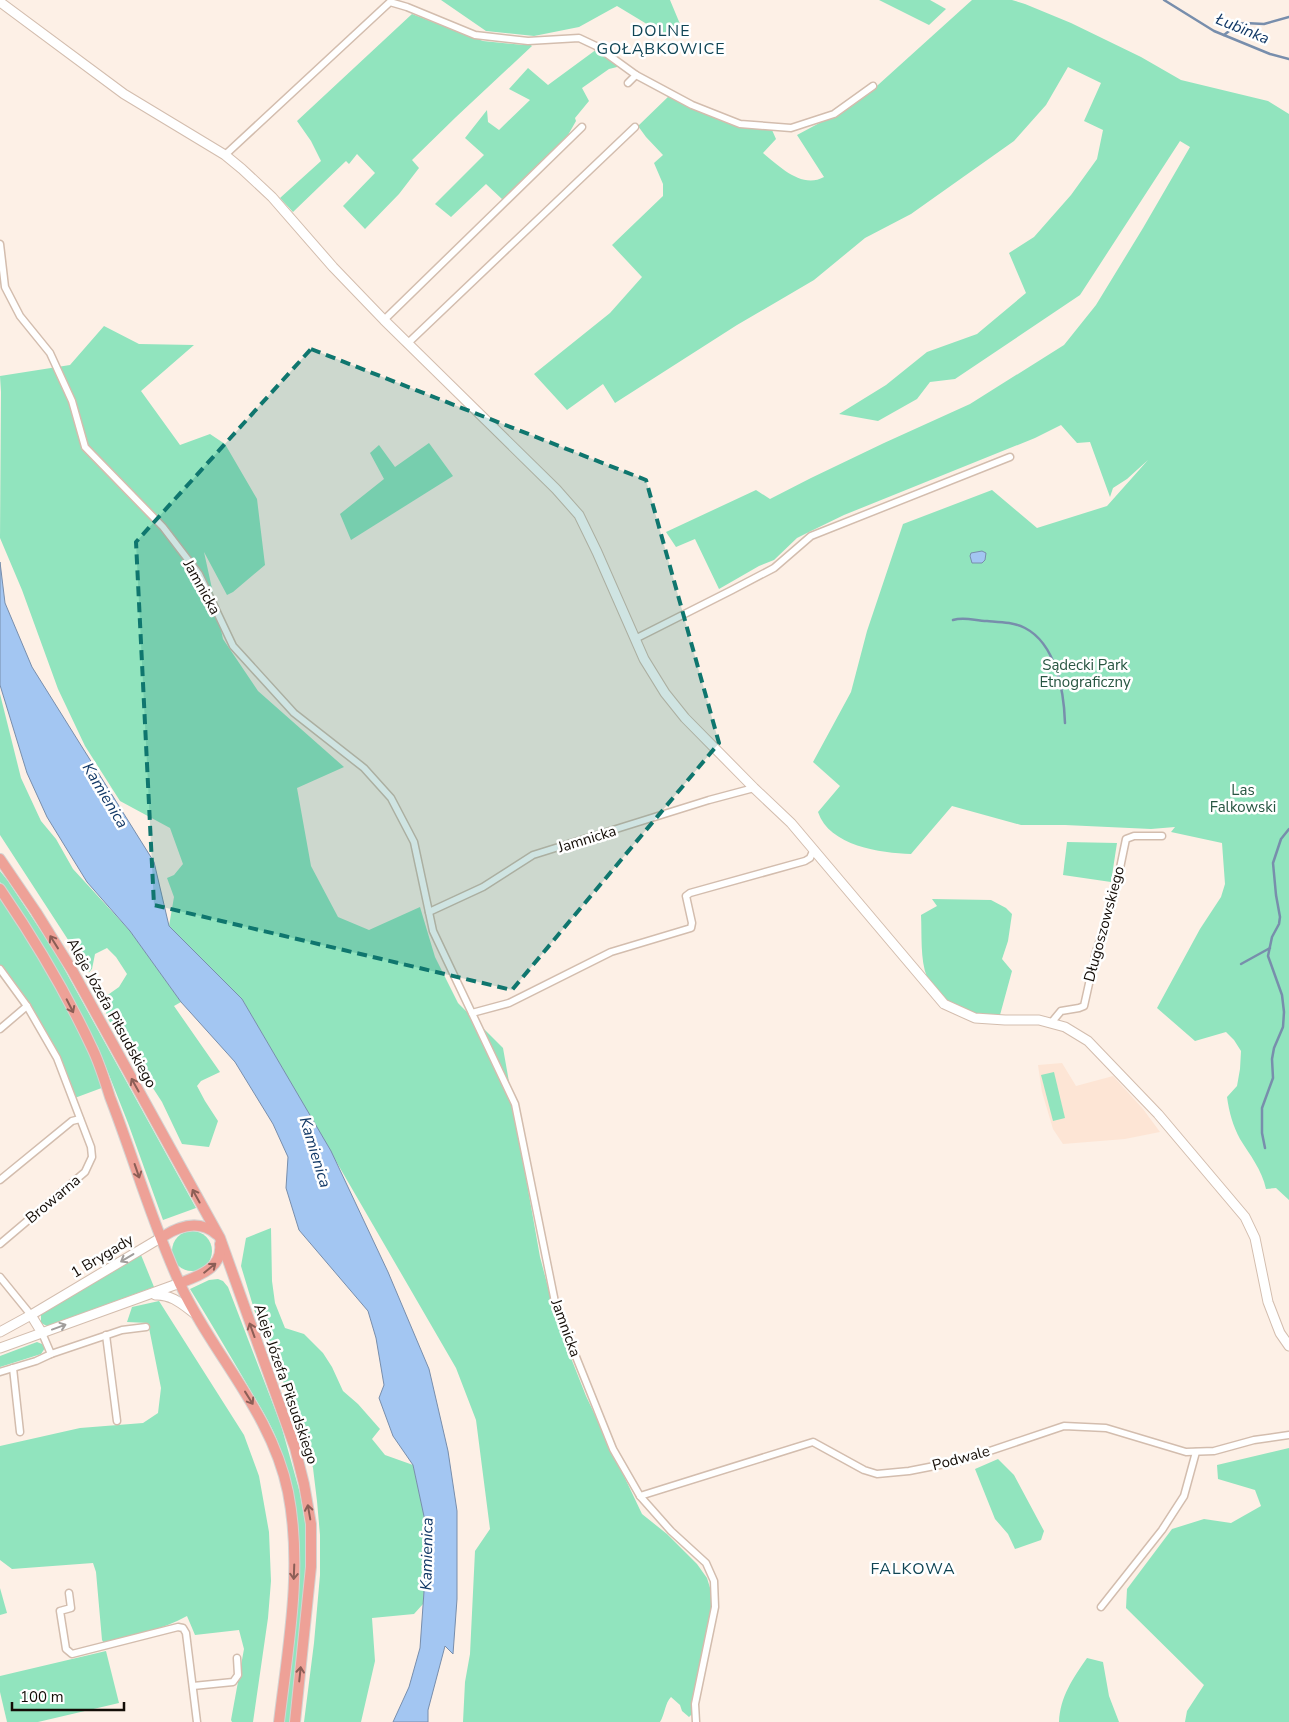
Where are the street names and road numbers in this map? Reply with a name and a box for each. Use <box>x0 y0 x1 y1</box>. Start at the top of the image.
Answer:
street label: Jamnicka <box>178 555 225 618</box>
street label: Jamnicka <box>554 821 619 858</box>
street label: Długoszowskiego <box>1079 864 1129 984</box>
street label: Aleje Józefa Piłsudskiego <box>62 935 162 1091</box>
street label: Browarna <box>21 1170 85 1228</box>
street label: 1 Brygady <box>67 1229 137 1283</box>
street label: Jamnicka <box>546 1295 586 1360</box>
street label: Aleje Józefa Piłsudskiego <box>249 1301 323 1467</box>
street label: Podwale <box>930 1441 992 1475</box>

